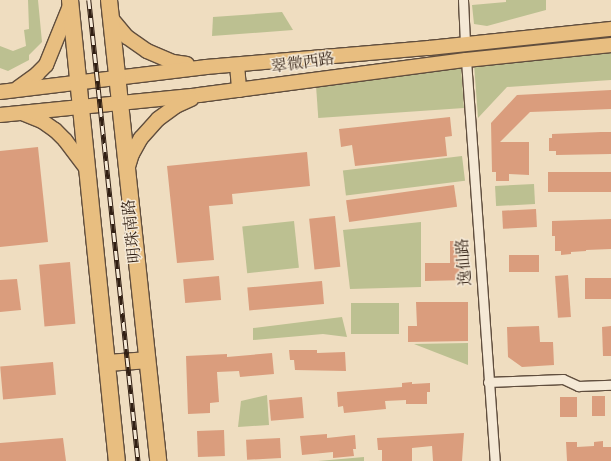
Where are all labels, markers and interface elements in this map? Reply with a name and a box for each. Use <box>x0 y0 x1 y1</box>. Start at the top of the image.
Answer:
street label: 翠微西路 <box>270 50 336 78</box>
street label: 明珠南路 <box>120 198 146 264</box>
street label: 逸仙路 <box>454 237 476 287</box>

